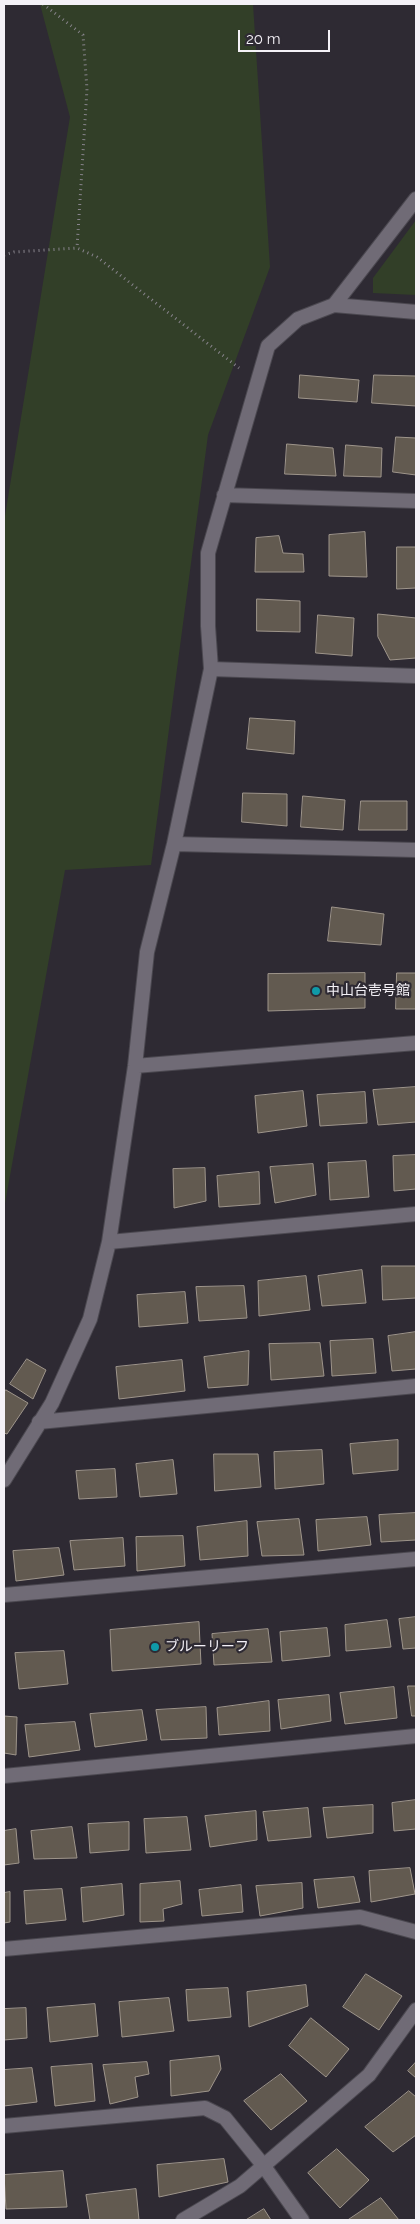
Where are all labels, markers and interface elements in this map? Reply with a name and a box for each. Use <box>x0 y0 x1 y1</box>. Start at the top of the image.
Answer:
scale bar <box>240 20 332 52</box>
text: 20 m <box>246 30 281 48</box>
place label: 中山台壱号館 <box>326 983 410 999</box>
marker: 中山台壱号館 <box>310 985 322 997</box>
place label: ブルーリーフ <box>165 1639 249 1655</box>
marker: ブルーリーフ <box>149 1641 161 1653</box>

